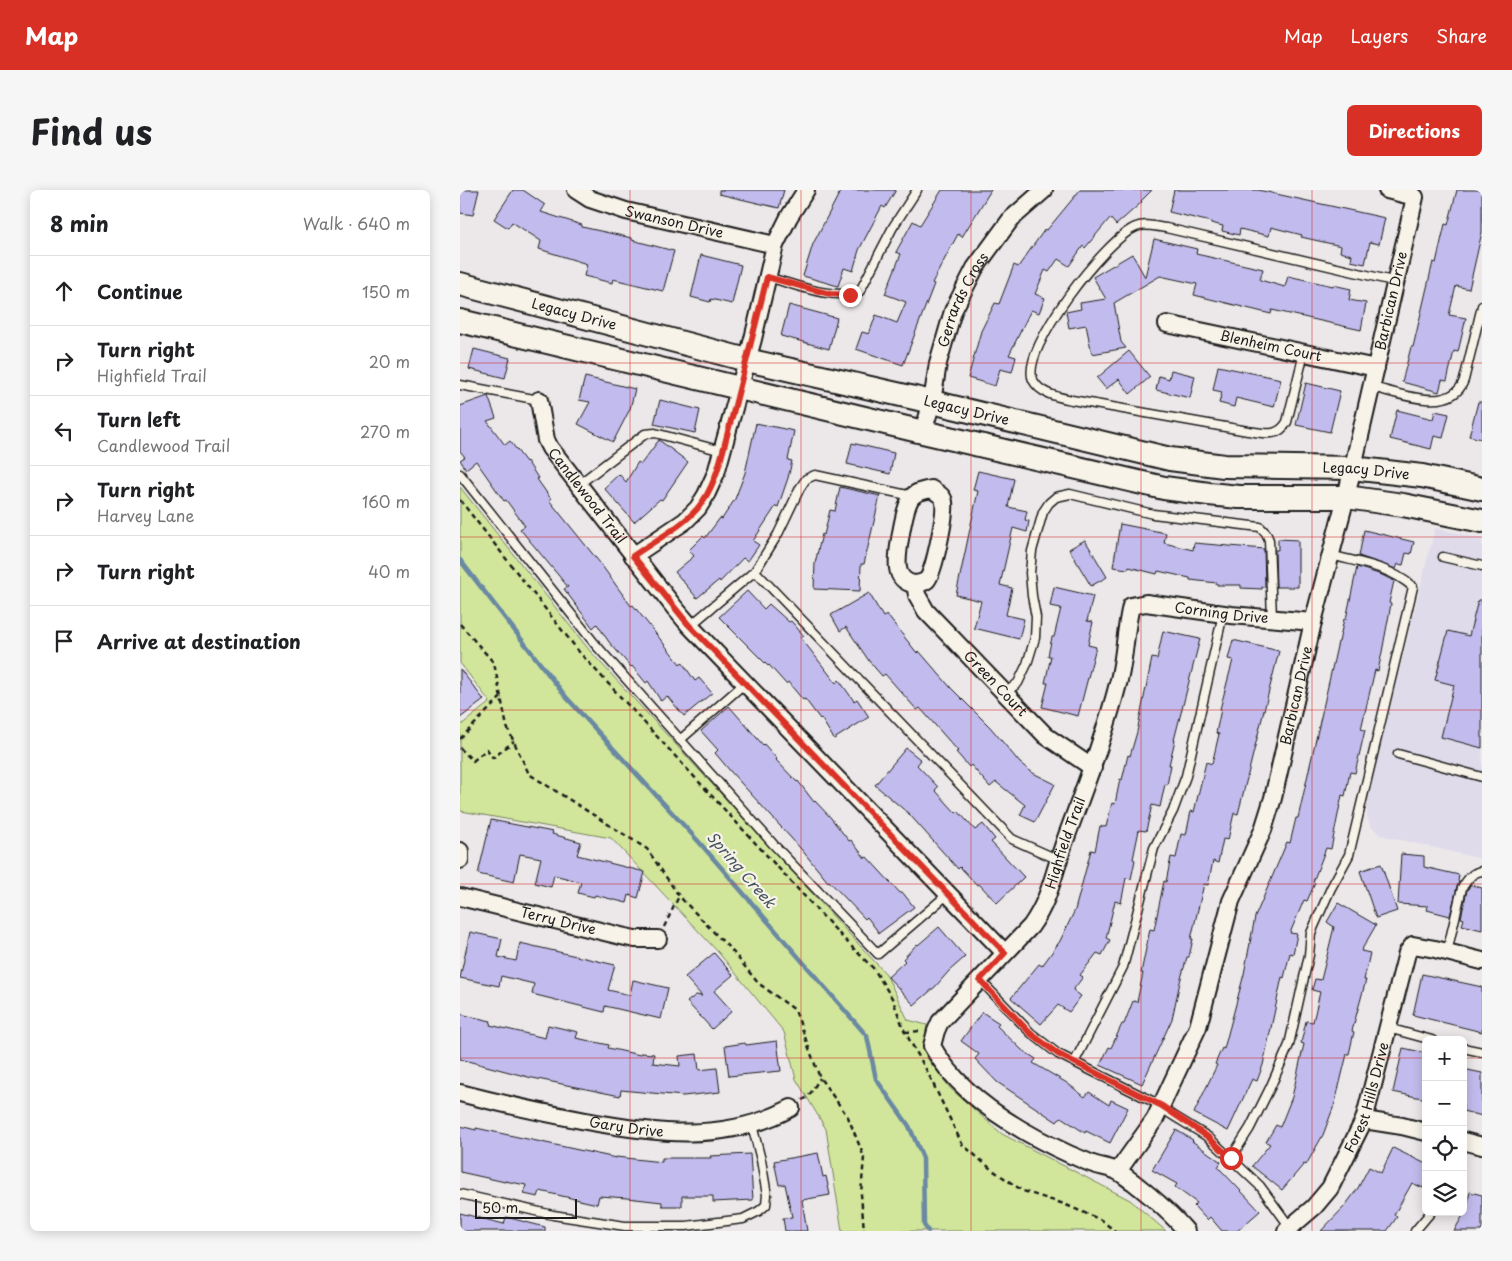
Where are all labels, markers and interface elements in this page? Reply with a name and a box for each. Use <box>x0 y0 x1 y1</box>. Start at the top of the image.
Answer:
text: Map <box>25 17 78 53</box>
text: Map <box>1284 22 1323 49</box>
text: Layers <box>1351 22 1408 49</box>
text: Share <box>1436 22 1487 49</box>
text: Find us <box>30 104 152 157</box>
button: Directions <box>1347 105 1482 156</box>
street label: Swanson Drive <box>623 200 726 243</box>
text: 8 min <box>50 207 109 239</box>
text: Walk · 640 m <box>303 211 410 235</box>
street label: Gerrards Cross <box>932 247 993 350</box>
street label: Barbican Drive <box>1369 249 1412 352</box>
icon: ahead <box>50 277 78 305</box>
text: Continue <box>97 277 183 305</box>
text: 150 m <box>362 279 410 303</box>
route end <box>839 284 862 307</box>
street label: Legacy Drive <box>529 292 619 335</box>
street label: Blenheim Court <box>1218 324 1324 366</box>
text: Turn right <box>97 335 195 363</box>
icon: right <box>50 347 78 375</box>
text: 20 m <box>369 349 410 373</box>
text: Highfield Trail <box>97 363 207 387</box>
street label: Legacy Drive <box>922 389 1011 430</box>
text: Turn left <box>97 405 181 433</box>
icon: left <box>50 417 78 445</box>
text: 270 m <box>360 419 410 443</box>
text: Candlewood Trail <box>97 433 230 457</box>
street label: Candlewood Trail <box>543 443 632 548</box>
street label: Legacy Drive <box>1322 457 1411 484</box>
text: Turn right <box>97 475 195 503</box>
icon: right <box>50 487 78 515</box>
text: 160 m <box>362 489 410 513</box>
text: Harvey Lane <box>97 503 194 527</box>
icon: right <box>50 557 78 585</box>
text: Turn right <box>97 557 195 585</box>
text: 40 m <box>368 559 410 583</box>
street label: Corning Drive <box>1173 596 1269 628</box>
icon: arrive <box>50 627 78 655</box>
text: Arrive at destination <box>97 627 301 655</box>
street label: Barbican Drive <box>1274 644 1317 747</box>
street label: Green Court <box>959 645 1033 721</box>
street label: Highfield Trail <box>1039 794 1090 892</box>
water label: Spring Creek <box>702 826 783 913</box>
street label: Terry Drive <box>518 901 598 940</box>
map controls <box>1422 1036 1467 1216</box>
button: + <box>1422 1036 1467 1081</box>
street label: Forest Hills Drive <box>1338 1040 1394 1156</box>
button: − <box>1422 1081 1467 1126</box>
street label: Gary Drive <box>588 1111 664 1142</box>
button: locate <box>1422 1126 1467 1171</box>
route start <box>1220 1147 1243 1170</box>
button: layers <box>1422 1171 1467 1216</box>
scale bar <box>475 1196 578 1219</box>
text: 50 m <box>482 1197 518 1218</box>

